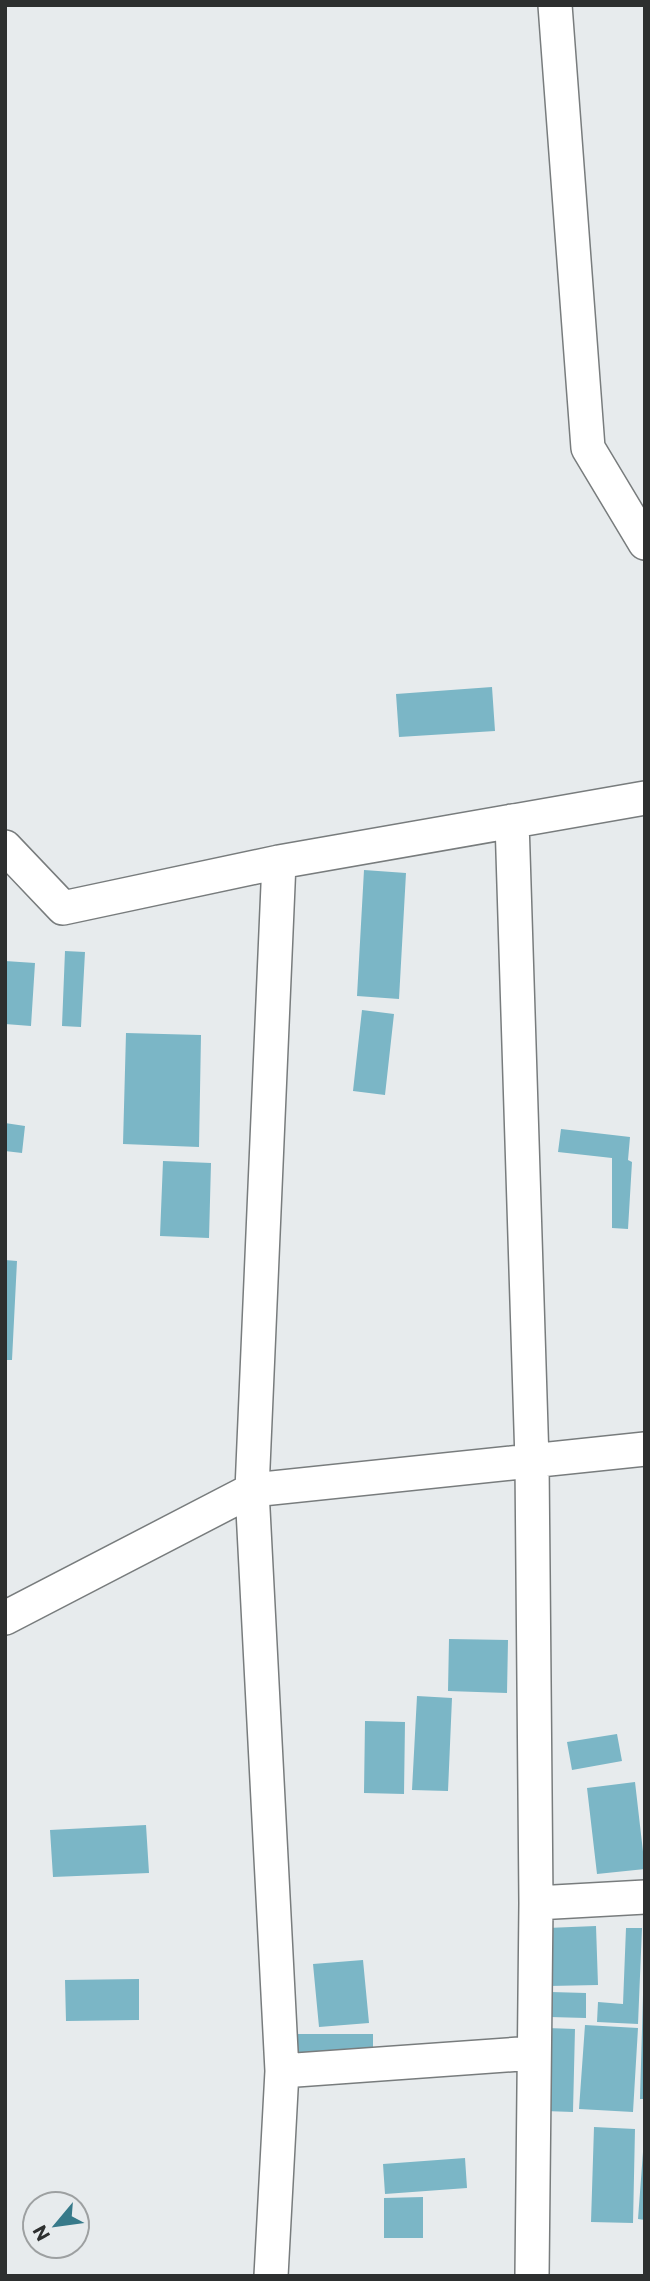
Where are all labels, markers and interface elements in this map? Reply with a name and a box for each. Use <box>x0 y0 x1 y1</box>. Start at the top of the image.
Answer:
north arrow <box>21 2190 91 2260</box>
text: N <box>27 2222 54 2245</box>

